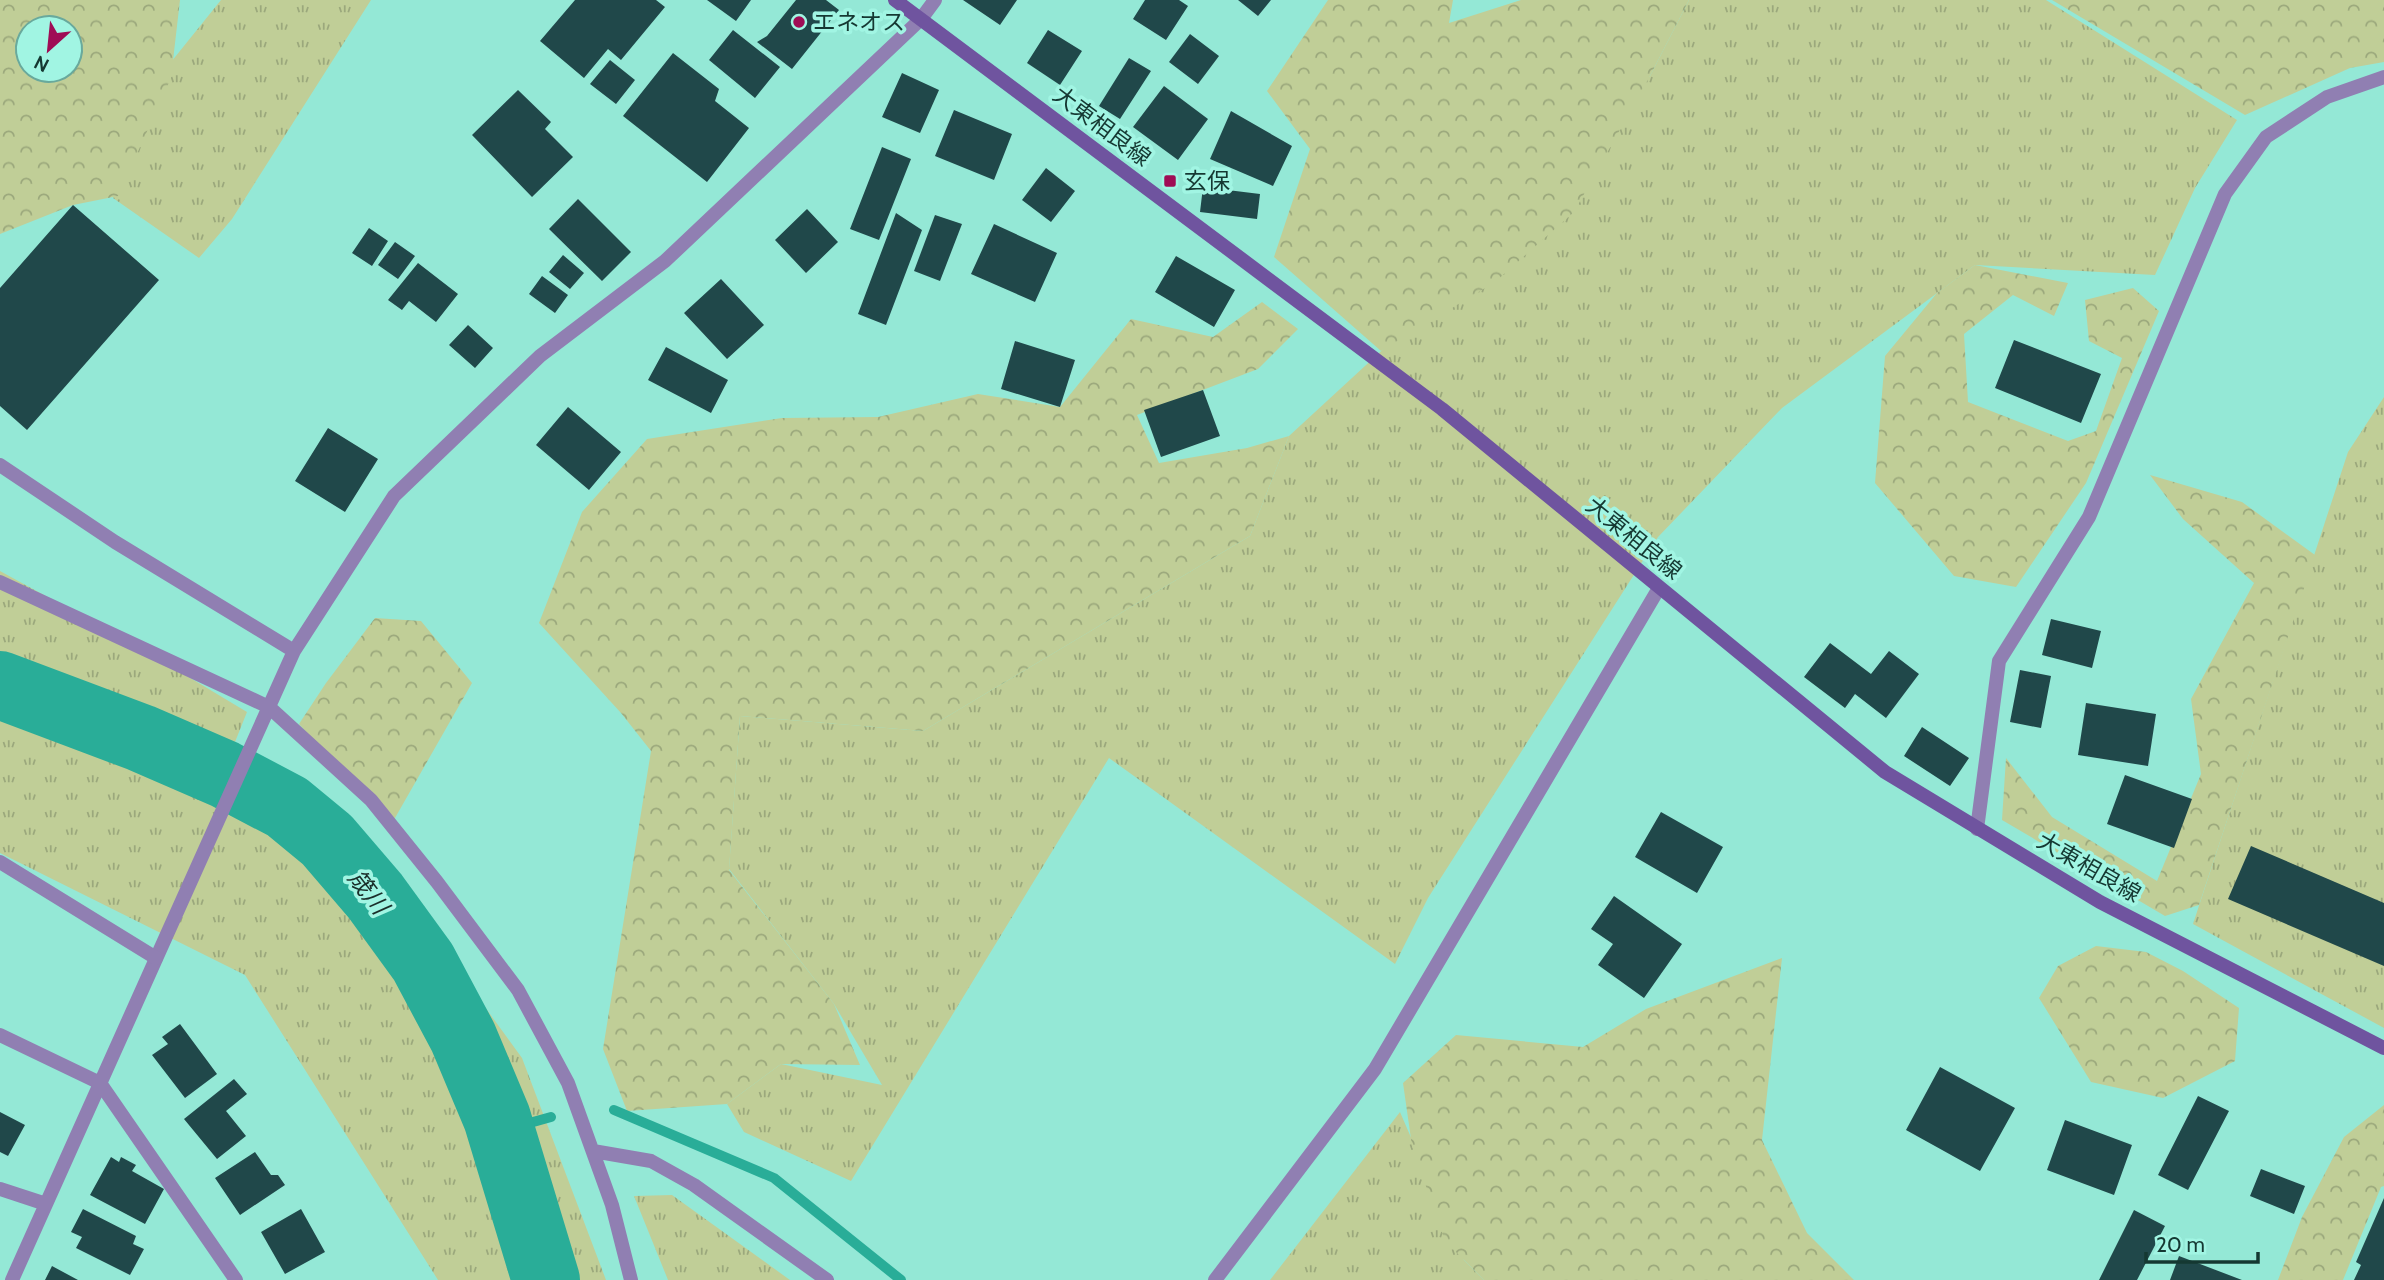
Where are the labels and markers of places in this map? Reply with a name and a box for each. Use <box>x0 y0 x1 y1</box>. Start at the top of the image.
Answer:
place label: エネオス <box>813 8 905 36</box>
marker: エネオス <box>791 14 807 30</box>
place label: 玄保 <box>1184 167 1230 195</box>
marker: 玄保 <box>1162 173 1178 189</box>

